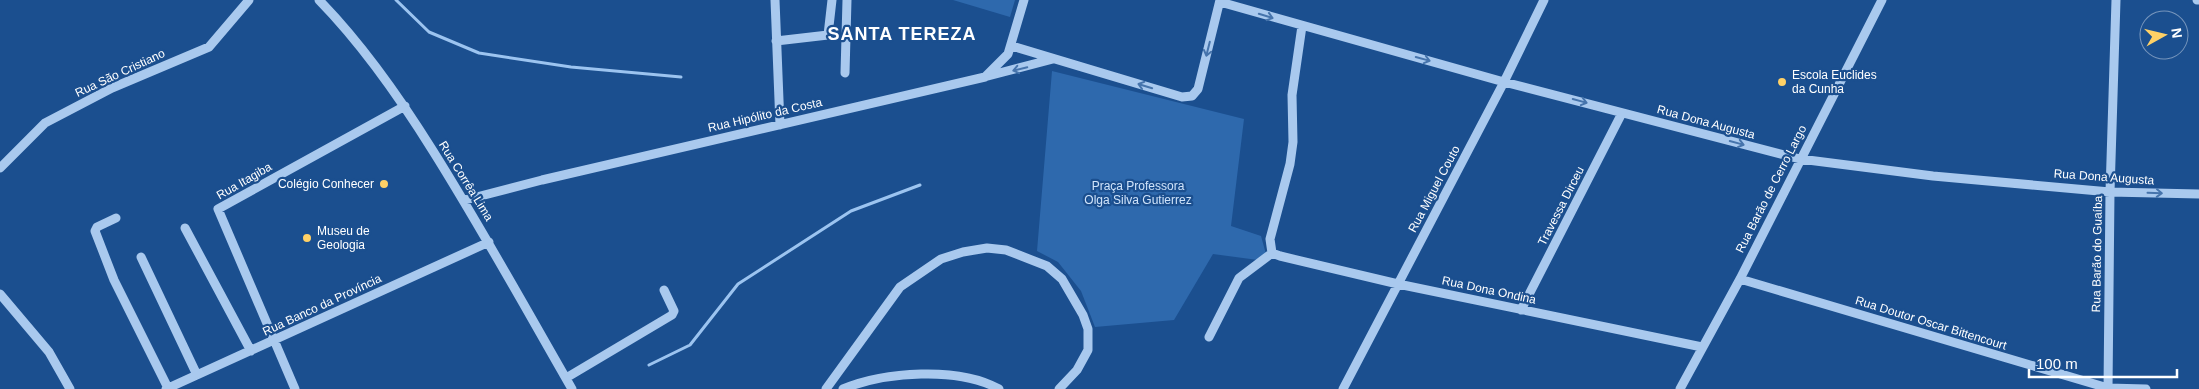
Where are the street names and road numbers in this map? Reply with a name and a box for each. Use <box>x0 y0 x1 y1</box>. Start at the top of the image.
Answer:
street label: Rua São Cristiano <box>73 46 167 100</box>
street label: Rua Hipólito da Costa <box>707 95 824 135</box>
street label: Rua Dona Augusta <box>1656 102 1757 142</box>
street label: Rua Barão de Cerro Largo <box>1733 123 1809 255</box>
street label: Rua Corrêa Lima <box>436 139 496 224</box>
street label: Rua Miguel Couto <box>1405 143 1463 235</box>
street label: Rua Itagiba <box>214 159 274 202</box>
street label: Travessa Dirceu <box>1535 164 1587 248</box>
street label: Rua Dona Augusta <box>2053 167 2155 188</box>
street label: Rua Barão do Guaíba <box>2089 195 2105 312</box>
street label: Rua Banco da Província <box>260 271 384 339</box>
street label: Rua Dona Ondina <box>1441 273 1538 307</box>
street label: Rua Doutor Oscar Bittencourt <box>1854 293 2009 353</box>

